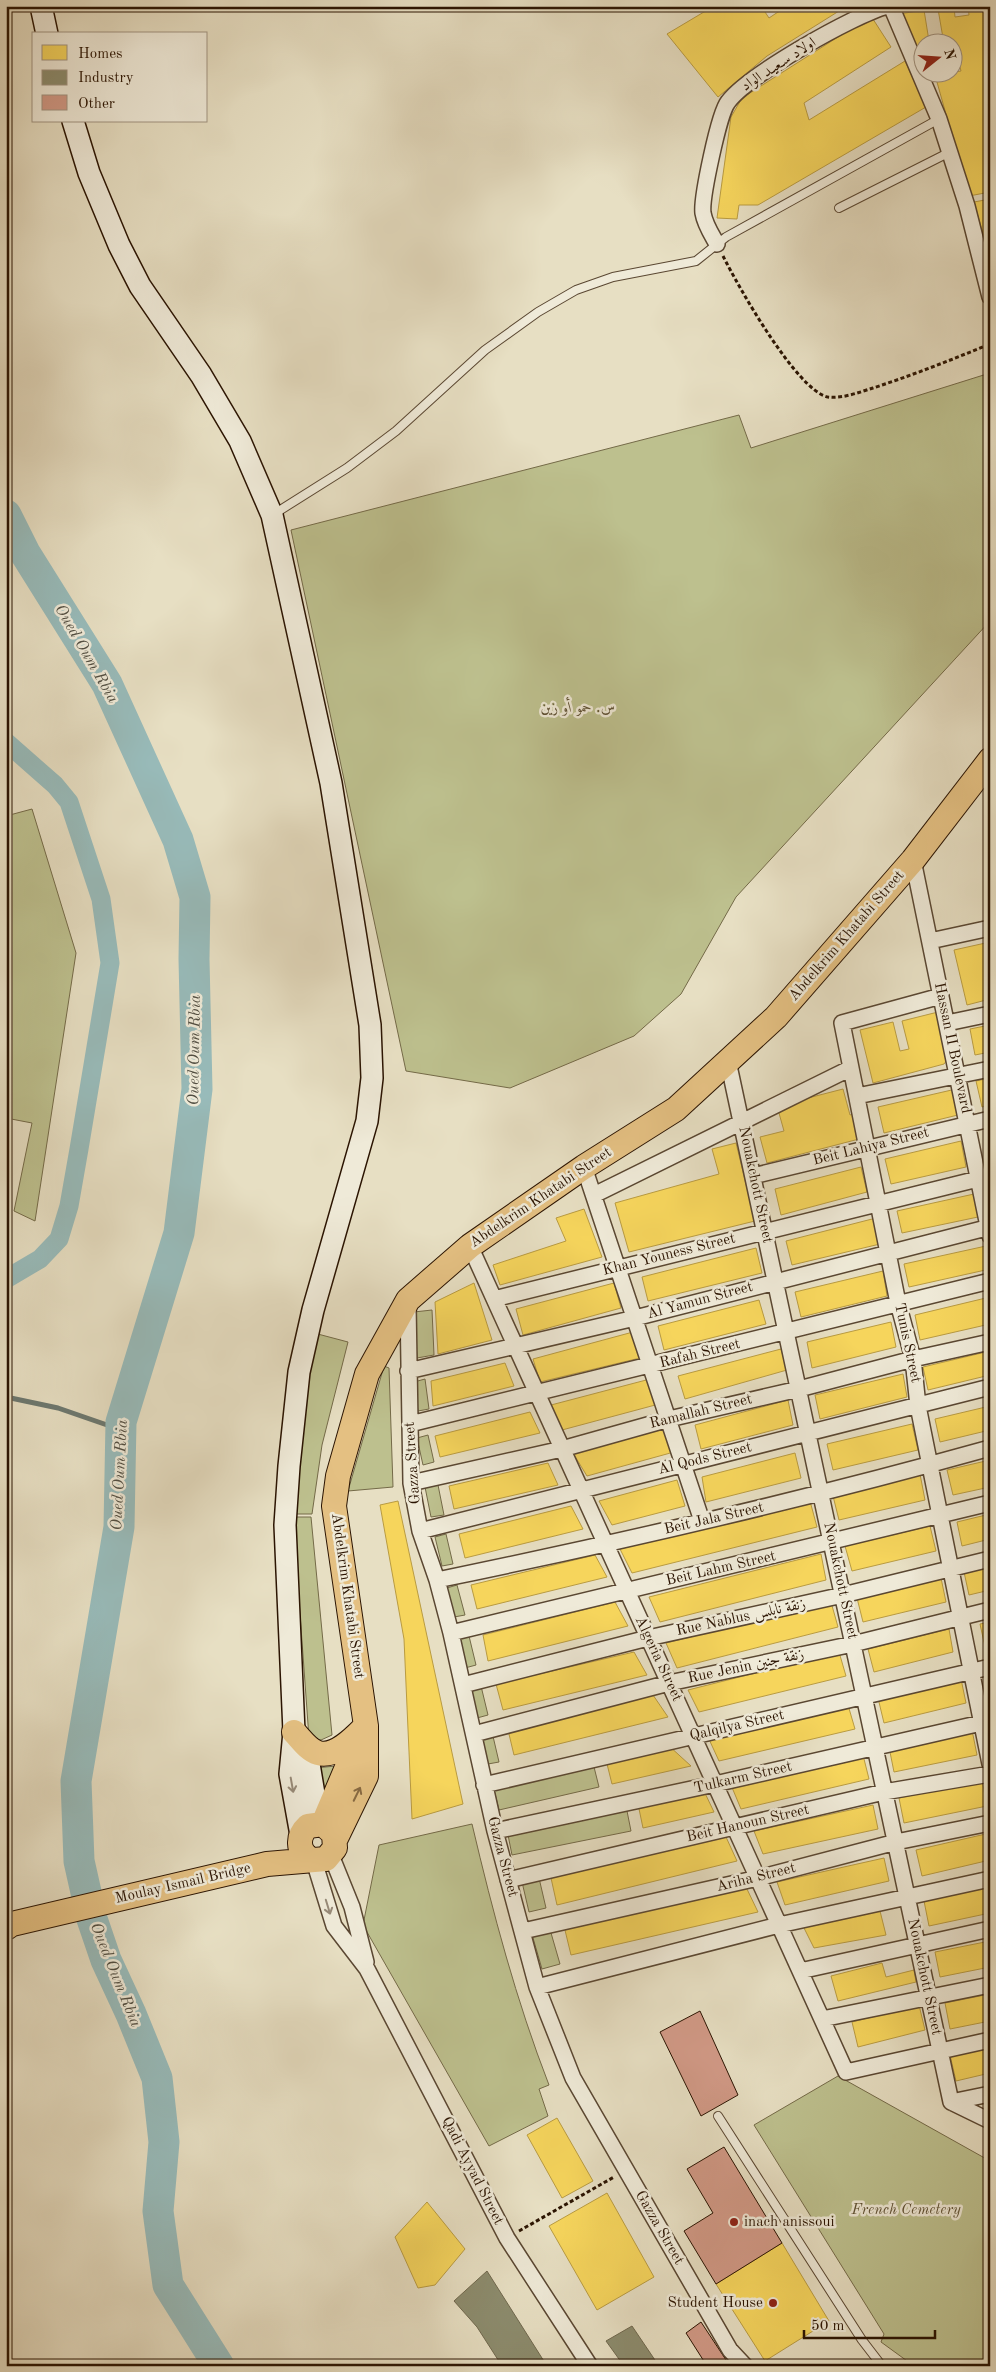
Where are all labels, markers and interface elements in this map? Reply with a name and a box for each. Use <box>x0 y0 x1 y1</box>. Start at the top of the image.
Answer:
legend <box>32 32 208 122</box>
north arrow <box>914 32 964 82</box>
street label: اولاد سـعيـد الواد <box>739 35 819 95</box>
text: Homes <box>78 47 123 62</box>
text: N <box>941 47 958 62</box>
text: Industry <box>78 71 134 86</box>
text: Other <box>78 97 115 112</box>
water label: Oued Oum Rbia <box>51 602 121 706</box>
park label: س. حمو أو زين <box>540 696 616 716</box>
street label: Abdelkrim Khatabi Street <box>786 868 908 1004</box>
street label: Hassan II Boulevard <box>931 981 973 1115</box>
water label: Oued Oum Rbia <box>186 994 204 1106</box>
street label: Nouakchott Street <box>735 1125 775 1245</box>
street label: Beit Lahiya Street <box>811 1125 931 1169</box>
street label: Abdelkrim Khatabi Street <box>467 1145 615 1251</box>
street label: Khan Youness Street <box>601 1231 737 1279</box>
street label: Al Yamun Street <box>645 1280 755 1322</box>
street label: Tunis Street <box>891 1302 923 1384</box>
street label: Rafah Street <box>658 1337 742 1371</box>
street label: Ramallah Street <box>648 1392 754 1432</box>
water label: Oued Oum Rbia <box>109 1419 131 1531</box>
street label: Gazza Street <box>403 1421 423 1505</box>
street label: Al Qods Street <box>657 1440 753 1478</box>
street label: Beit Jala Street <box>663 1500 765 1538</box>
street label: Abdelkrim Khatabi Street <box>328 1512 366 1680</box>
street label: Nouakchott Street <box>820 1521 860 1641</box>
street label: Beit Lahm Street <box>665 1549 777 1589</box>
street label: Rue Nablus زنقة نابلس <box>675 1597 807 1640</box>
street label: Algeria Street <box>632 1614 684 1704</box>
street label: Rue Jenin زنقة جنين <box>686 1647 806 1687</box>
street label: Qalqilya Street <box>688 1708 786 1744</box>
street label: Tulkarm Street <box>693 1759 793 1797</box>
one-way arrow <box>287 1776 297 1792</box>
one-way arrow <box>353 1787 362 1802</box>
street label: Beit Hanoun Street <box>685 1803 811 1845</box>
street label: Gazza Street <box>484 1815 520 1899</box>
street label: Moulay Ismail Bridge <box>114 1861 252 1907</box>
street label: Ariha Street <box>715 1861 797 1895</box>
one-way arrow <box>324 1899 334 1915</box>
street label: Nouakchott Street <box>904 1917 944 2037</box>
water label: Oued Oum Rbia <box>87 1921 143 2030</box>
street label: Qadi Ayyad Street <box>438 2114 506 2228</box>
street label: Gazza Street <box>632 2188 686 2268</box>
park label: French Cemetery <box>850 2203 961 2218</box>
place label: inach anissoui <box>744 2215 835 2230</box>
marker: inach anissoui <box>728 2216 740 2228</box>
place label: Student House <box>667 2296 763 2311</box>
marker: Student House <box>767 2297 779 2309</box>
scale bar <box>804 2307 935 2339</box>
text: 50 m <box>811 2319 845 2334</box>

